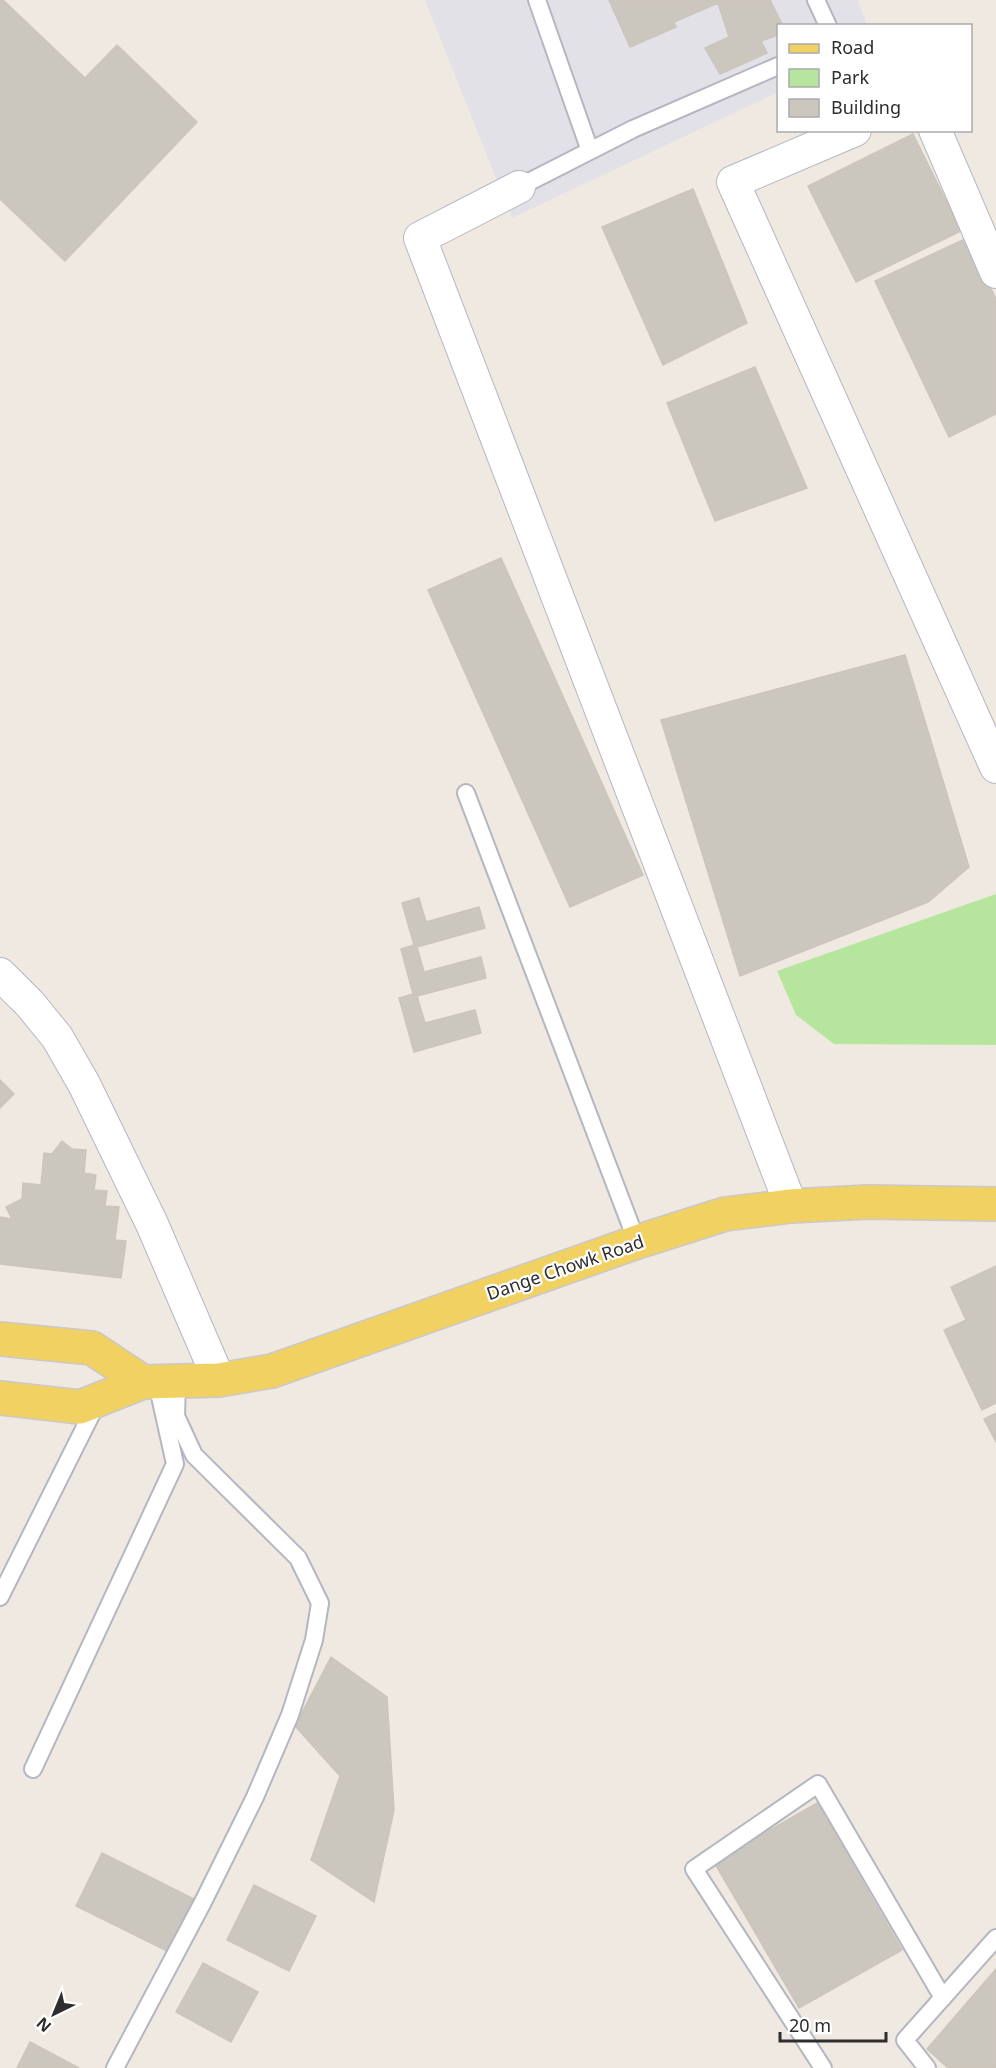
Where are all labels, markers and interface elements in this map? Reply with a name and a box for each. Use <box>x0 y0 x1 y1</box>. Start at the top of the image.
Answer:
legend <box>777 24 972 132</box>
text: Road <box>831 35 874 59</box>
text: Park <box>831 65 869 89</box>
text: Building <box>831 95 901 119</box>
street label: Dange Chowk Road <box>483 1229 647 1305</box>
north arrow <box>24 1984 84 2044</box>
scale bar <box>780 2005 886 2043</box>
text: N <box>32 2012 56 2037</box>
text: 20 m <box>789 2013 831 2037</box>

